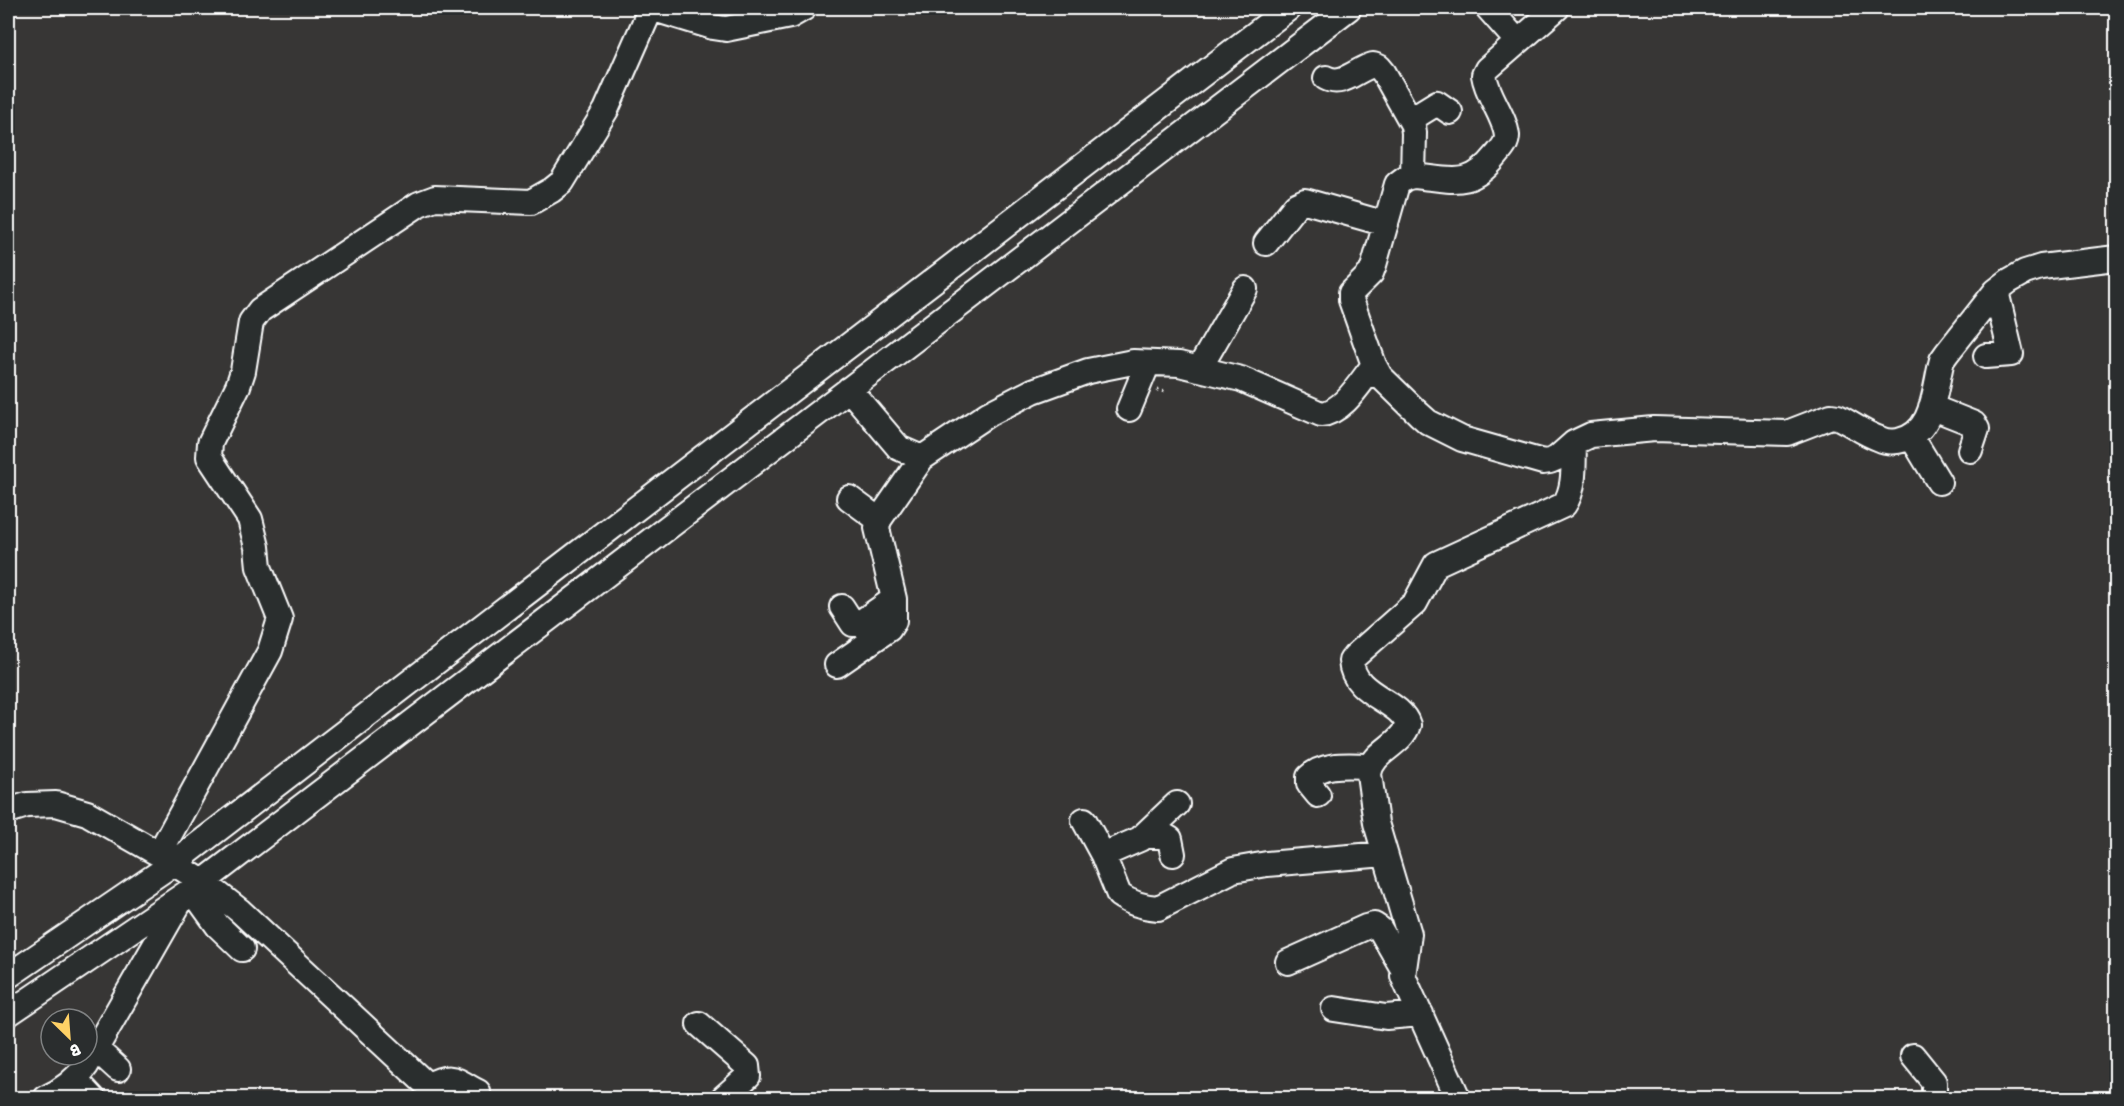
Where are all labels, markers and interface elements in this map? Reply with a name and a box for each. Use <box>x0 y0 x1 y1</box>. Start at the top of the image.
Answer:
north arrow <box>39 1007 99 1067</box>
text: B <box>66 1039 84 1062</box>

